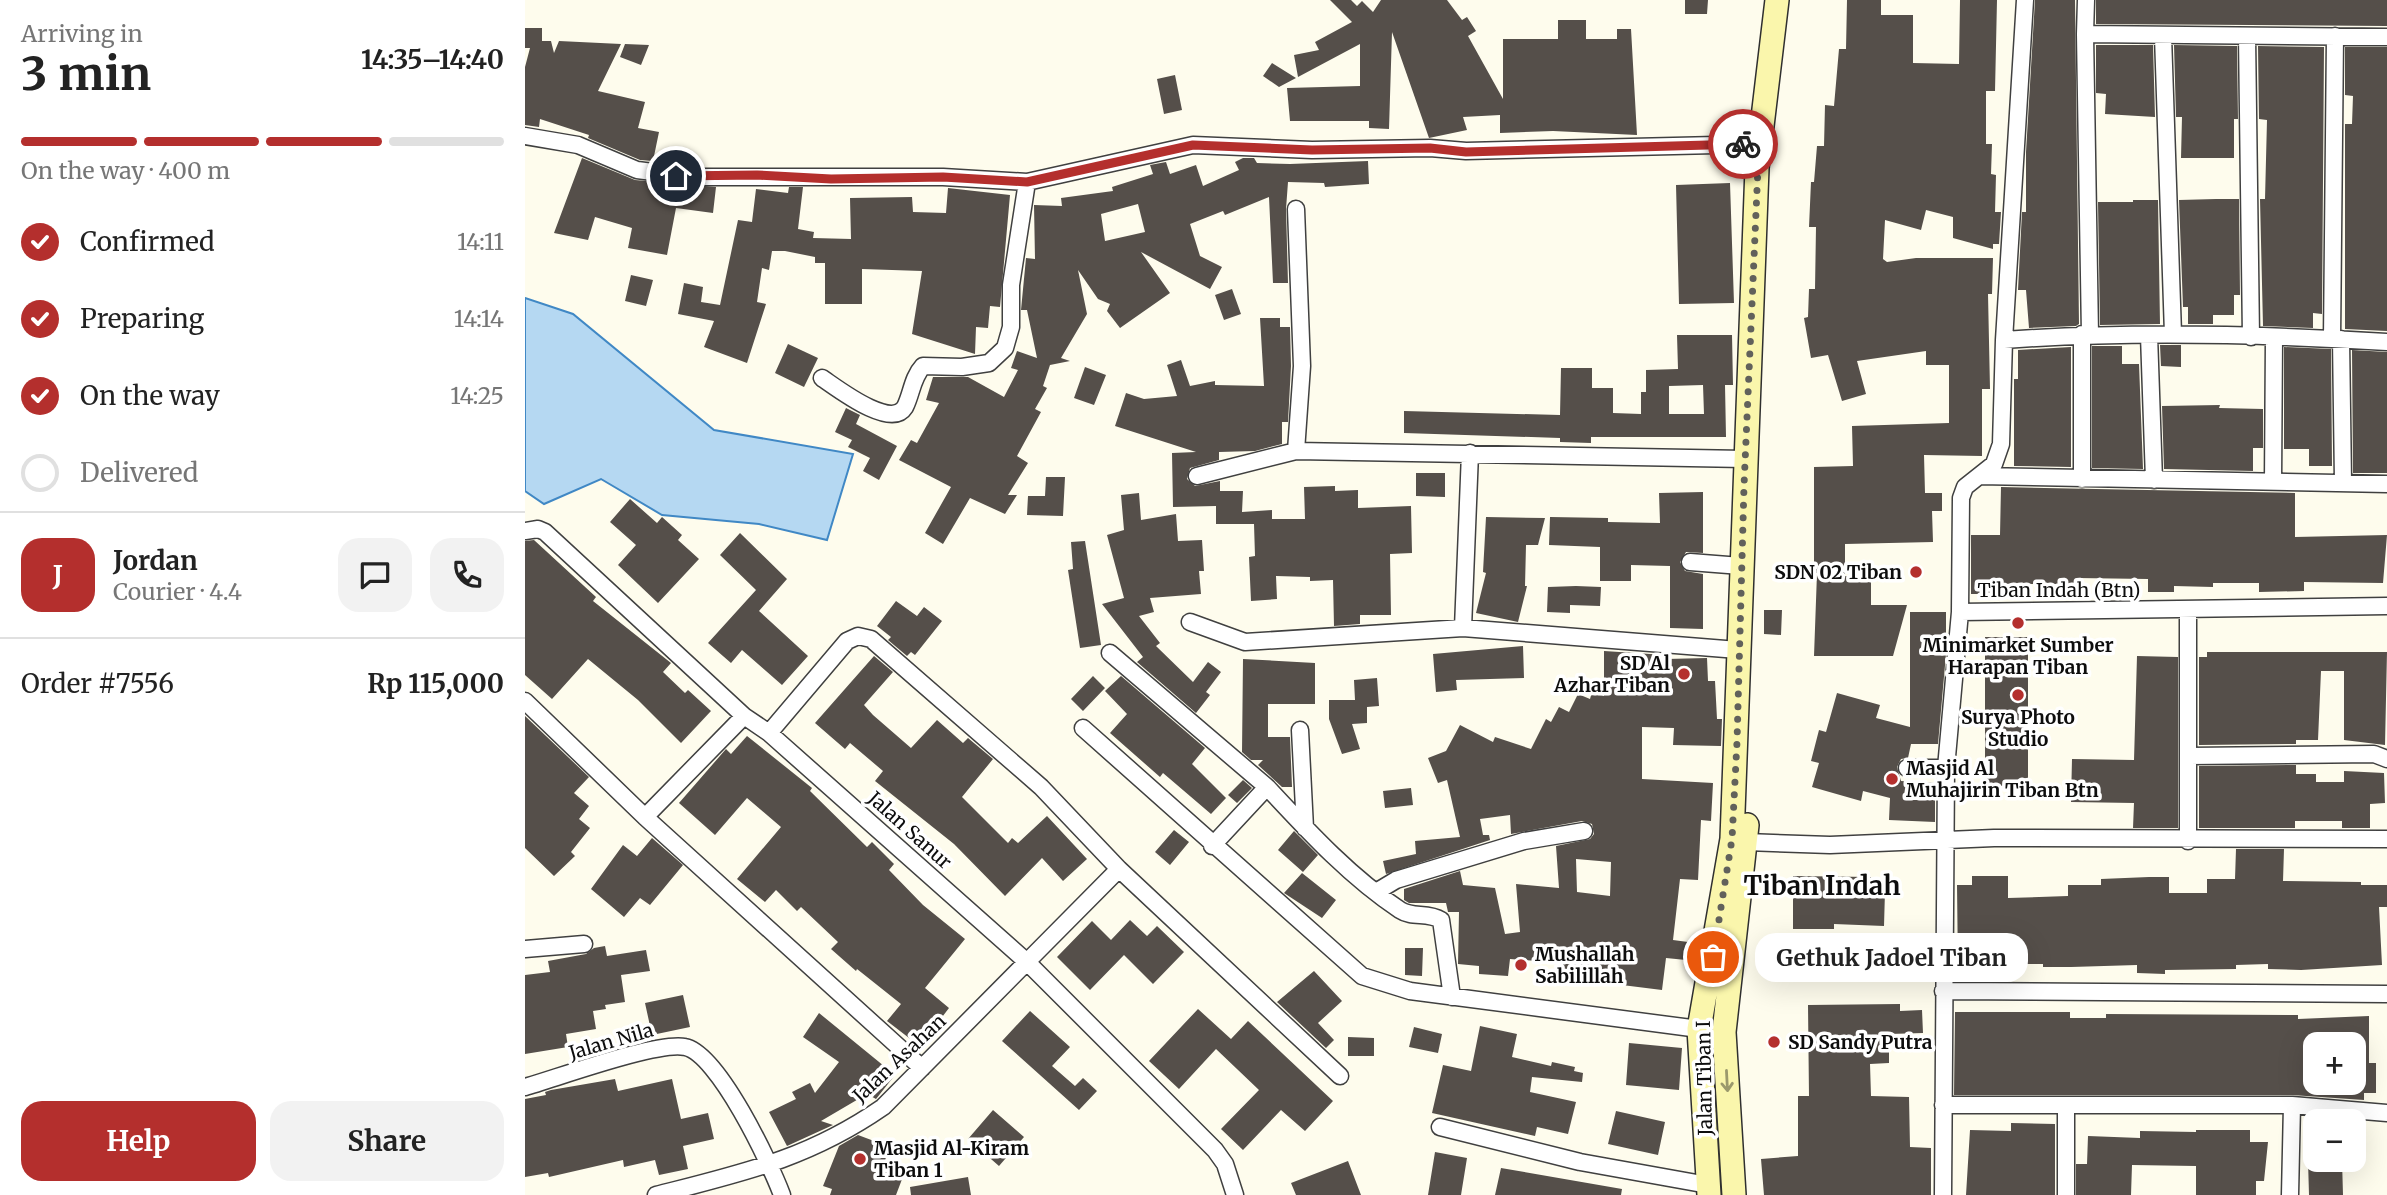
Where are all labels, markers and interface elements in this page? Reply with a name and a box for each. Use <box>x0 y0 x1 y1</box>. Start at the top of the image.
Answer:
text: Arriving in <box>21 19 143 48</box>
text: 14:35–14:40 <box>361 43 504 76</box>
text: 3 min <box>21 45 151 103</box>
courier <box>1708 109 1778 179</box>
icon: bike <box>1724 125 1762 163</box>
pin <box>646 146 706 206</box>
text: On the way · 400 m <box>21 156 230 185</box>
icon: home <box>657 157 695 195</box>
icon: check <box>21 223 59 261</box>
text: Confirmed <box>80 225 215 258</box>
text: 14:11 <box>457 227 504 256</box>
icon: check <box>21 300 59 338</box>
text: Preparing <box>80 302 204 335</box>
text: 14:14 <box>454 304 504 333</box>
icon: check <box>21 377 59 415</box>
text: On the way <box>80 379 220 412</box>
text: 14:25 <box>450 381 504 410</box>
text: Delivered <box>80 456 199 489</box>
button: chat <box>338 538 412 612</box>
button: phone <box>430 538 504 612</box>
text: Jordan <box>113 544 198 577</box>
text: J <box>53 559 63 592</box>
place label: SDN 02 Tiban <box>1774 560 1902 584</box>
marker: SDN 02 Tiban <box>1908 564 1924 580</box>
text: Courier · 4.4 <box>113 577 242 606</box>
street label: Tiban Indah (Btn) <box>1978 578 2140 602</box>
marker: Minimarket Sumber Harapan Tiban <box>2010 615 2026 631</box>
place label: Minimarket Sumber Harapan Tiban <box>1923 633 2114 679</box>
place label: SD Al Azhar Tiban <box>1553 651 1670 697</box>
marker: SD Al Azhar Tiban <box>1676 666 1692 682</box>
text: Order #7556 <box>21 667 174 700</box>
text: Rp 115,000 <box>367 667 504 700</box>
marker: Surya Photo Studio <box>2010 687 2026 703</box>
place label: Surya Photo Studio <box>1961 705 2075 751</box>
place label: Masjid Al Muhajirin Tiban Btn <box>1906 756 2099 802</box>
marker: Masjid Al Muhajirin Tiban Btn <box>1884 771 1900 787</box>
street label: Jalan Sanur <box>862 786 957 874</box>
district label: Tiban Indah <box>1743 869 1901 902</box>
pin <box>1683 927 1743 987</box>
callout: Gethuk Jadoel Tiban <box>1755 932 2028 982</box>
icon: bag <box>1694 938 1732 976</box>
place label: Mushallah Sabilillah <box>1535 942 1635 988</box>
text: Gethuk Jadoel Tiban <box>1776 943 2007 972</box>
marker: Mushallah Sabilillah <box>1513 957 1529 973</box>
street label: Jalan Asahan <box>847 1009 951 1108</box>
street label: Jalan Nila <box>565 1018 656 1065</box>
street label: Jalan Tiban I <box>1691 1020 1717 1137</box>
place label: SD Sandy Putra <box>1788 1030 1933 1054</box>
map controls <box>2303 1032 2366 1172</box>
button: + <box>2303 1032 2366 1095</box>
marker: SD Sandy Putra <box>1766 1034 1782 1050</box>
one-way arrow <box>1721 1069 1734 1091</box>
button: Help <box>21 1101 256 1181</box>
button: Share <box>270 1101 504 1181</box>
button: − <box>2303 1109 2366 1172</box>
place label: Masjid Al-Kiram Tiban 1 <box>874 1136 1029 1182</box>
marker: Masjid Al-Kiram Tiban 1 <box>852 1151 868 1167</box>

